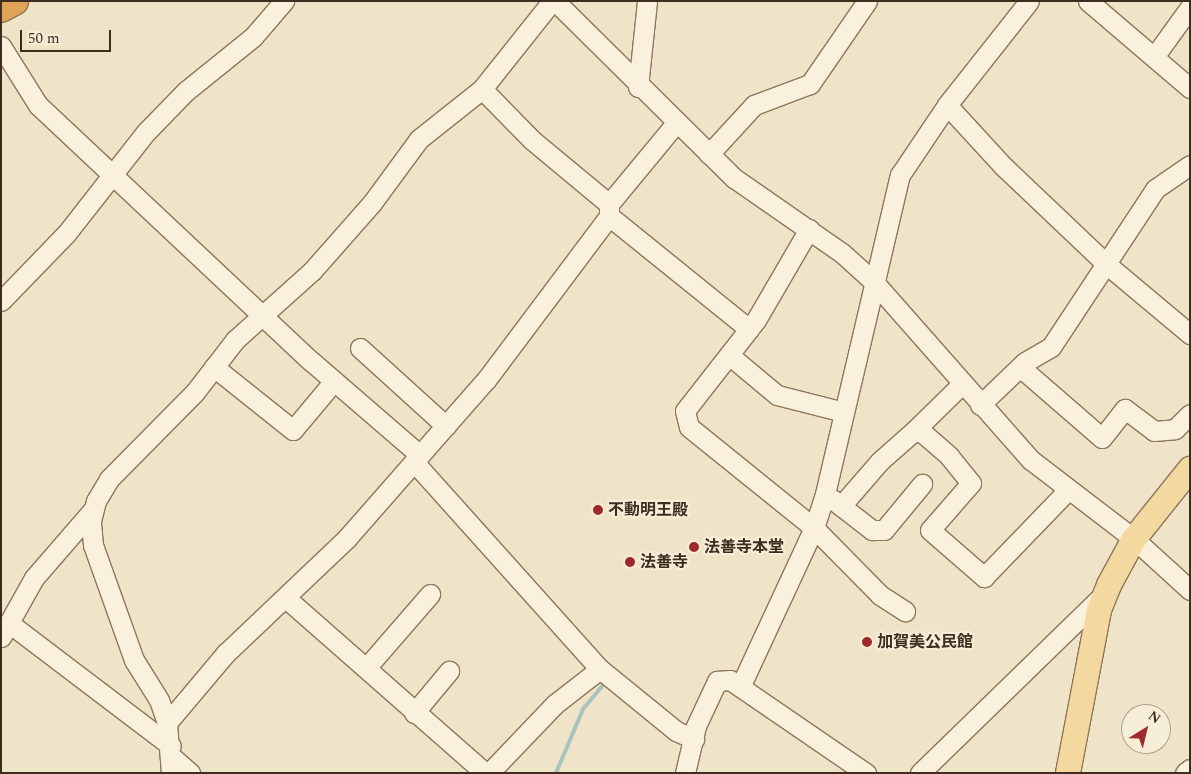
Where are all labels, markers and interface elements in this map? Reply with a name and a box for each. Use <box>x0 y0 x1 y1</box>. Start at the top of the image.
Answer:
scale bar <box>22 20 114 52</box>
text: 50 m <box>28 27 60 50</box>
place label: 不動明王殿 <box>608 500 688 520</box>
marker: 不動明王殿 <box>592 504 604 516</box>
place label: 法善寺本堂 <box>704 537 784 557</box>
marker: 法善寺本堂 <box>688 541 700 553</box>
place label: 法善寺 <box>640 552 688 572</box>
marker: 法善寺 <box>624 556 636 568</box>
place label: 加賀美公民館 <box>877 632 973 652</box>
marker: 加賀美公民館 <box>861 636 873 648</box>
north arrow <box>1121 704 1171 754</box>
text: N <box>1144 705 1165 729</box>

